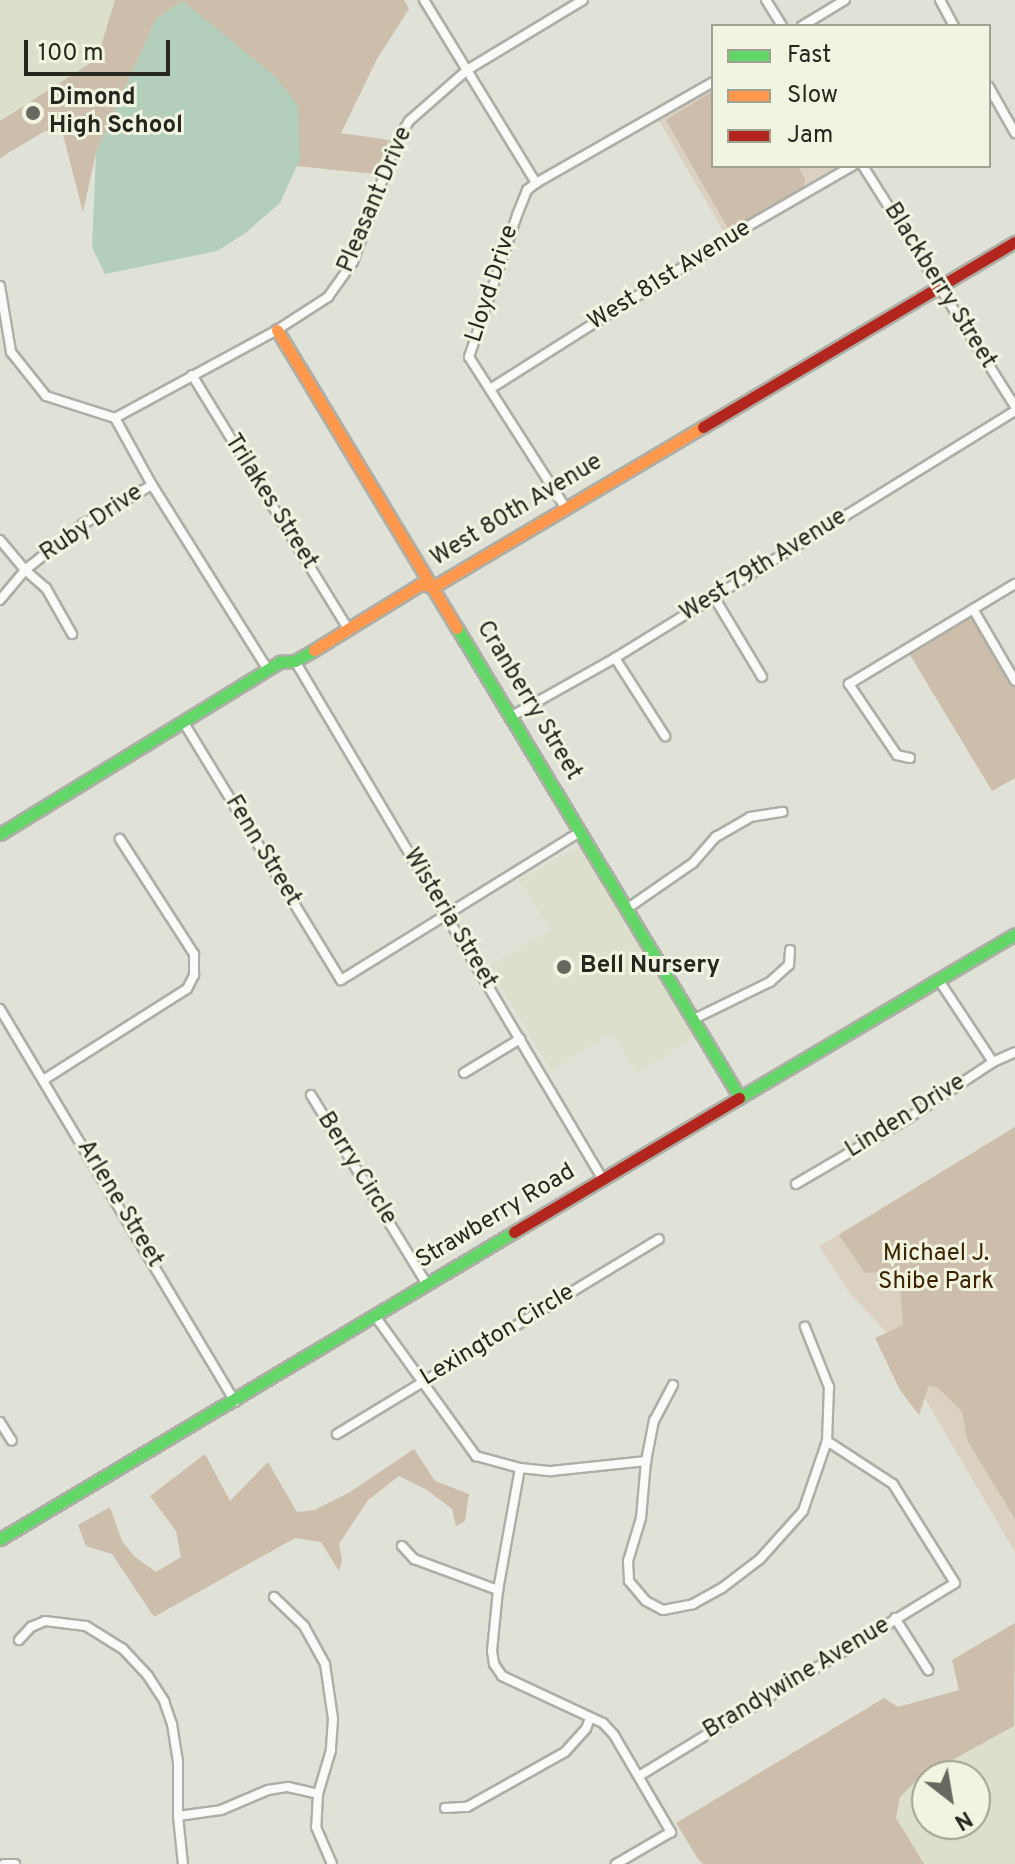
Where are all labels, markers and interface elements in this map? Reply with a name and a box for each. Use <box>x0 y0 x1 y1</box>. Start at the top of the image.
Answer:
scale bar <box>28 24 174 74</box>
legend <box>711 24 991 168</box>
text: 100 m <box>38 39 104 69</box>
text: Fast <box>787 41 831 71</box>
text: Slow <box>787 81 838 111</box>
place label: Dimond High School <box>49 85 183 141</box>
marker: Dimond High School <box>24 104 42 122</box>
text: Jam <box>787 121 833 151</box>
street label: Pleasant Drive <box>332 123 420 277</box>
street label: Blackberry Street <box>876 198 1002 374</box>
street label: West 81st Avenue <box>583 214 757 338</box>
street label: Lloyd Drive <box>461 222 525 346</box>
street label: Trilakes Street <box>217 429 323 575</box>
street label: West 80th Avenue <box>426 448 608 574</box>
street label: Ruby Drive <box>35 479 149 569</box>
street label: West 79th Avenue <box>675 503 853 629</box>
street label: Cranberry Street <box>469 616 587 786</box>
street label: Fenn Street <box>218 791 306 911</box>
street label: Wisteria Street <box>396 843 502 995</box>
place label: Bell Nursery <box>580 953 720 981</box>
marker: Bell Nursery <box>555 958 573 976</box>
street label: Linden Drive <box>841 1069 971 1165</box>
street label: Berry Circle <box>310 1107 402 1231</box>
street label: Arlene Street <box>70 1135 168 1273</box>
street label: Strawberry Road <box>411 1158 581 1276</box>
park label: Michael J. Shibe Park <box>878 1241 994 1297</box>
street label: Lexington Circle <box>416 1279 580 1393</box>
street label: Brandywine Avenue <box>698 1612 896 1746</box>
north arrow <box>911 1760 991 1840</box>
text: N <box>949 1804 976 1835</box>

